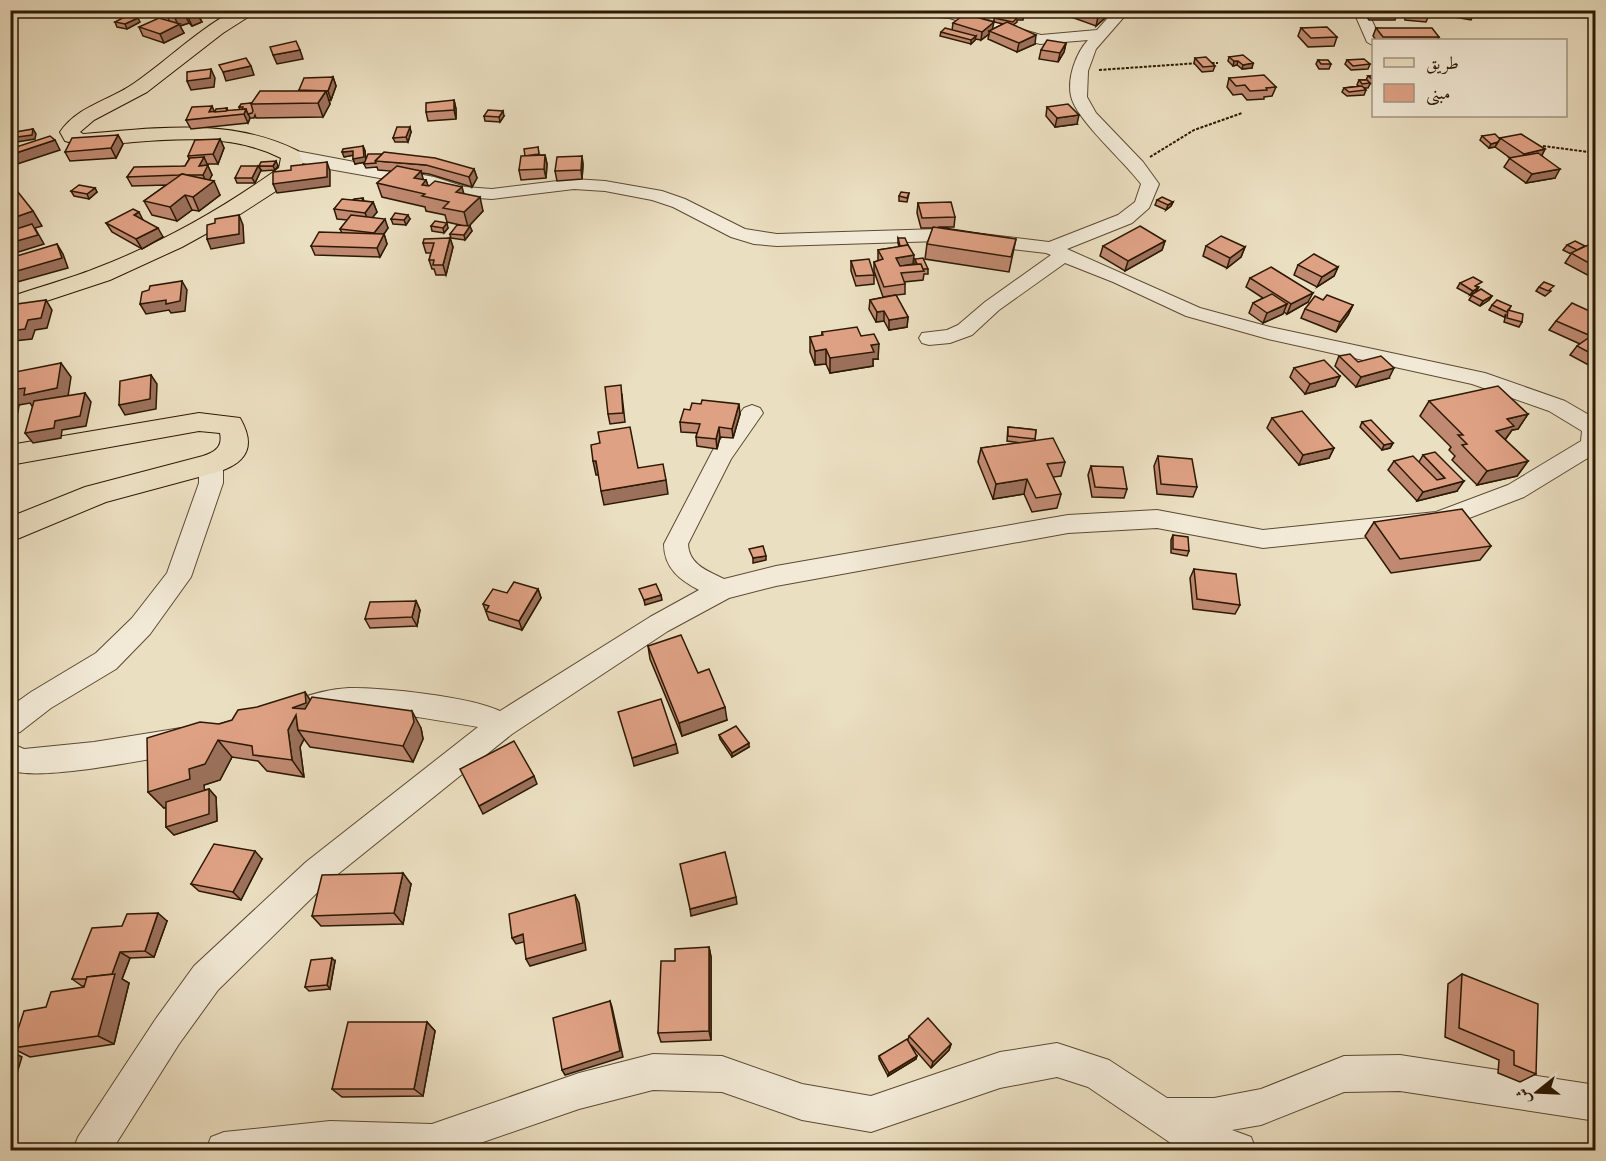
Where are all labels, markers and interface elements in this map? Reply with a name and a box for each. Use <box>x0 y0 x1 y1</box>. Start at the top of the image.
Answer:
legend <box>1372 39 1567 117</box>
text: طريق <box>1426 51 1459 75</box>
text: مبنى <box>1426 81 1451 106</box>
north arrow <box>1507 1062 1567 1122</box>
text: ش <box>1511 1085 1537 1107</box>

